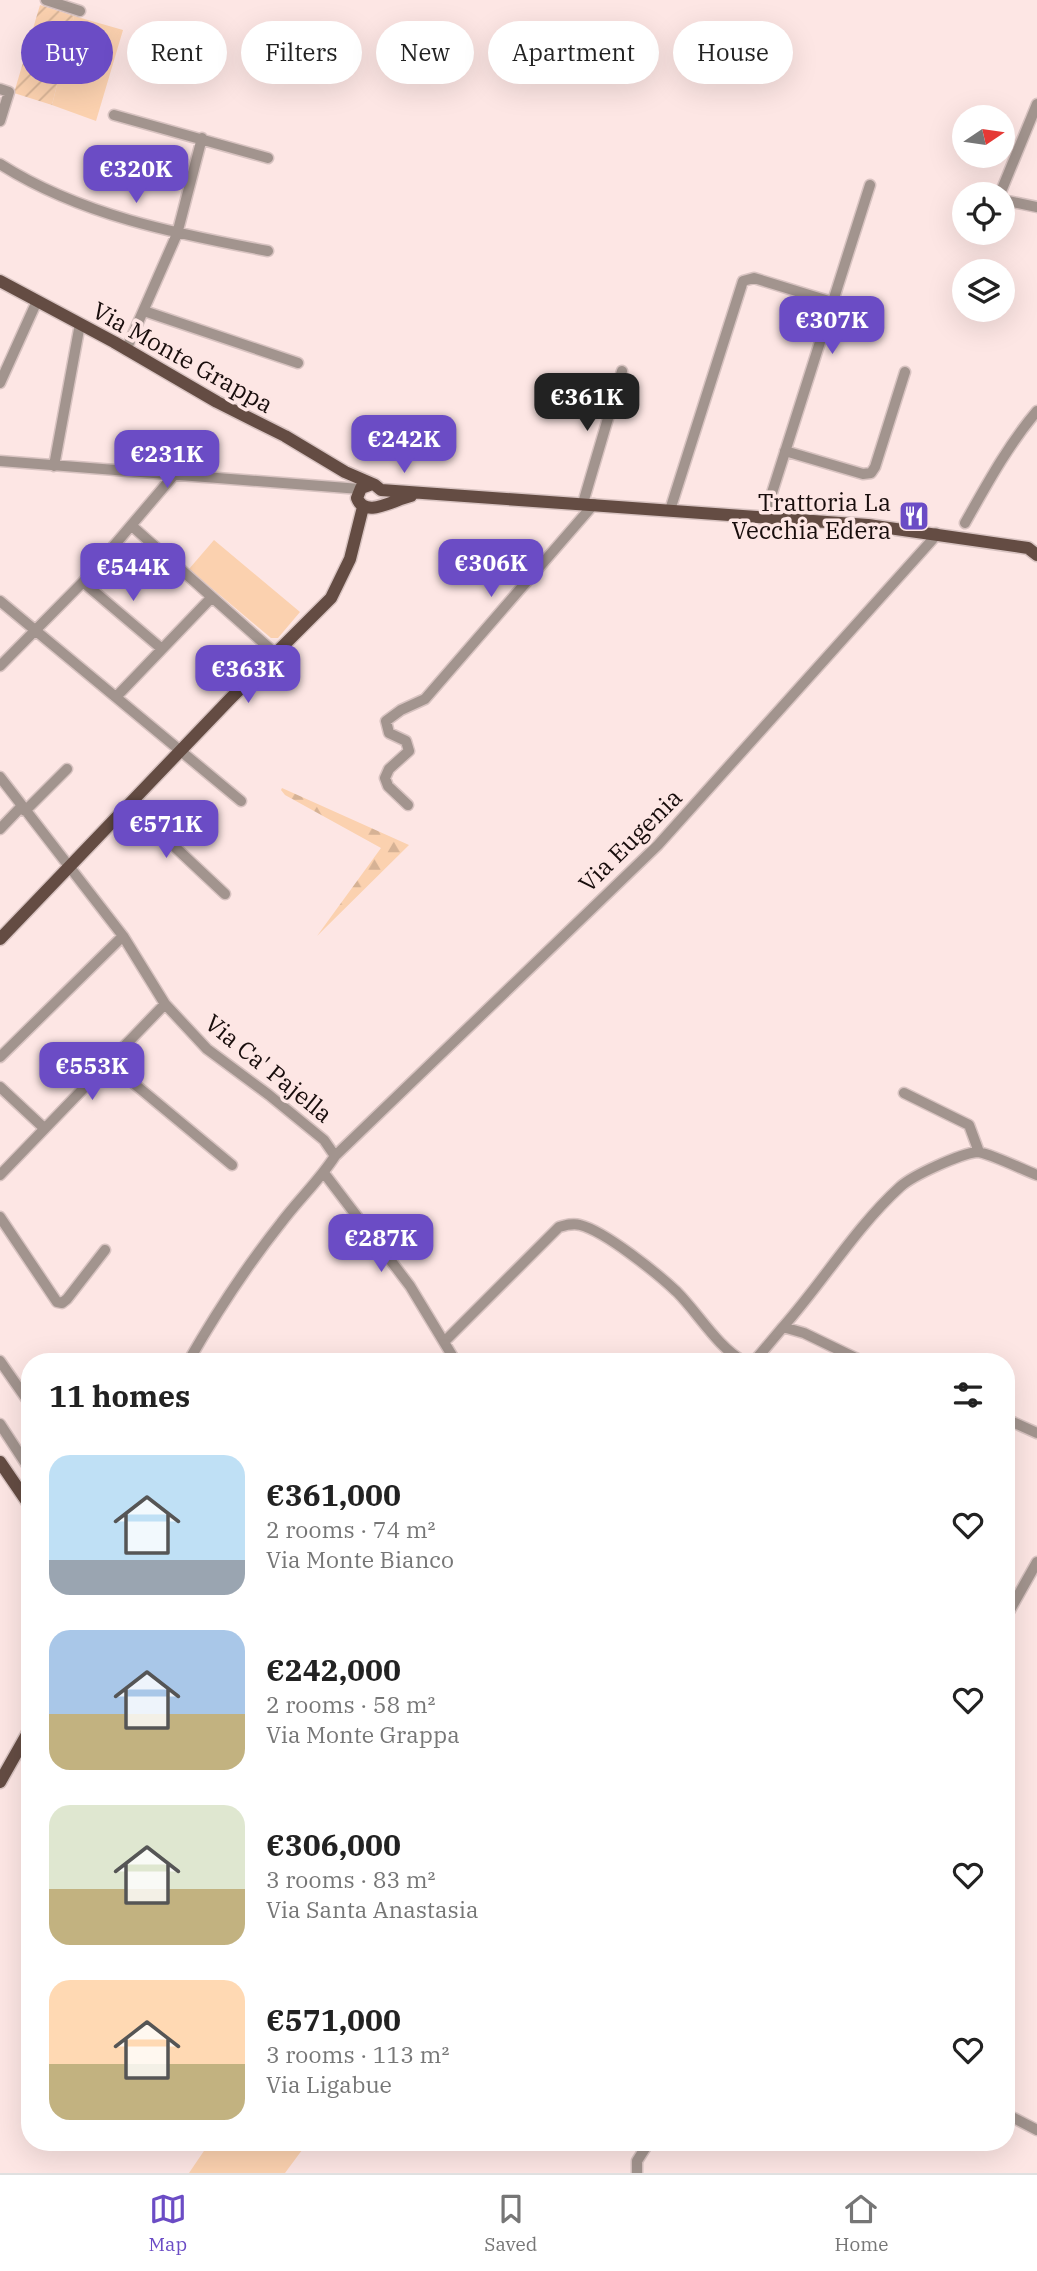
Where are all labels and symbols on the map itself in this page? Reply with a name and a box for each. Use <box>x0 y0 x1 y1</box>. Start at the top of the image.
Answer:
north arrow <box>952 105 1015 168</box>
pin: €320K <box>87 146 185 205</box>
street label: Via Monte Grappa <box>87 294 279 420</box>
pin: €307K <box>783 296 881 356</box>
pin: €361K <box>538 374 636 433</box>
pin: €242K <box>355 416 453 475</box>
pin: €231K <box>118 430 216 490</box>
place label: Trattoria La Vecchia Edera <box>731 486 891 546</box>
restaurant icon: Trattoria La Vecchia Edera <box>897 499 931 533</box>
pin: €306K <box>442 540 540 599</box>
pin: €544K <box>84 544 182 603</box>
pin: €363K <box>199 646 297 705</box>
street label: Via Eugenia <box>571 781 689 899</box>
pin: €571K <box>117 800 215 860</box>
street label: Via Ca' Pajella <box>198 1007 340 1129</box>
pin: €553K <box>43 1042 141 1102</box>
pin: €287K <box>332 1214 430 1274</box>

